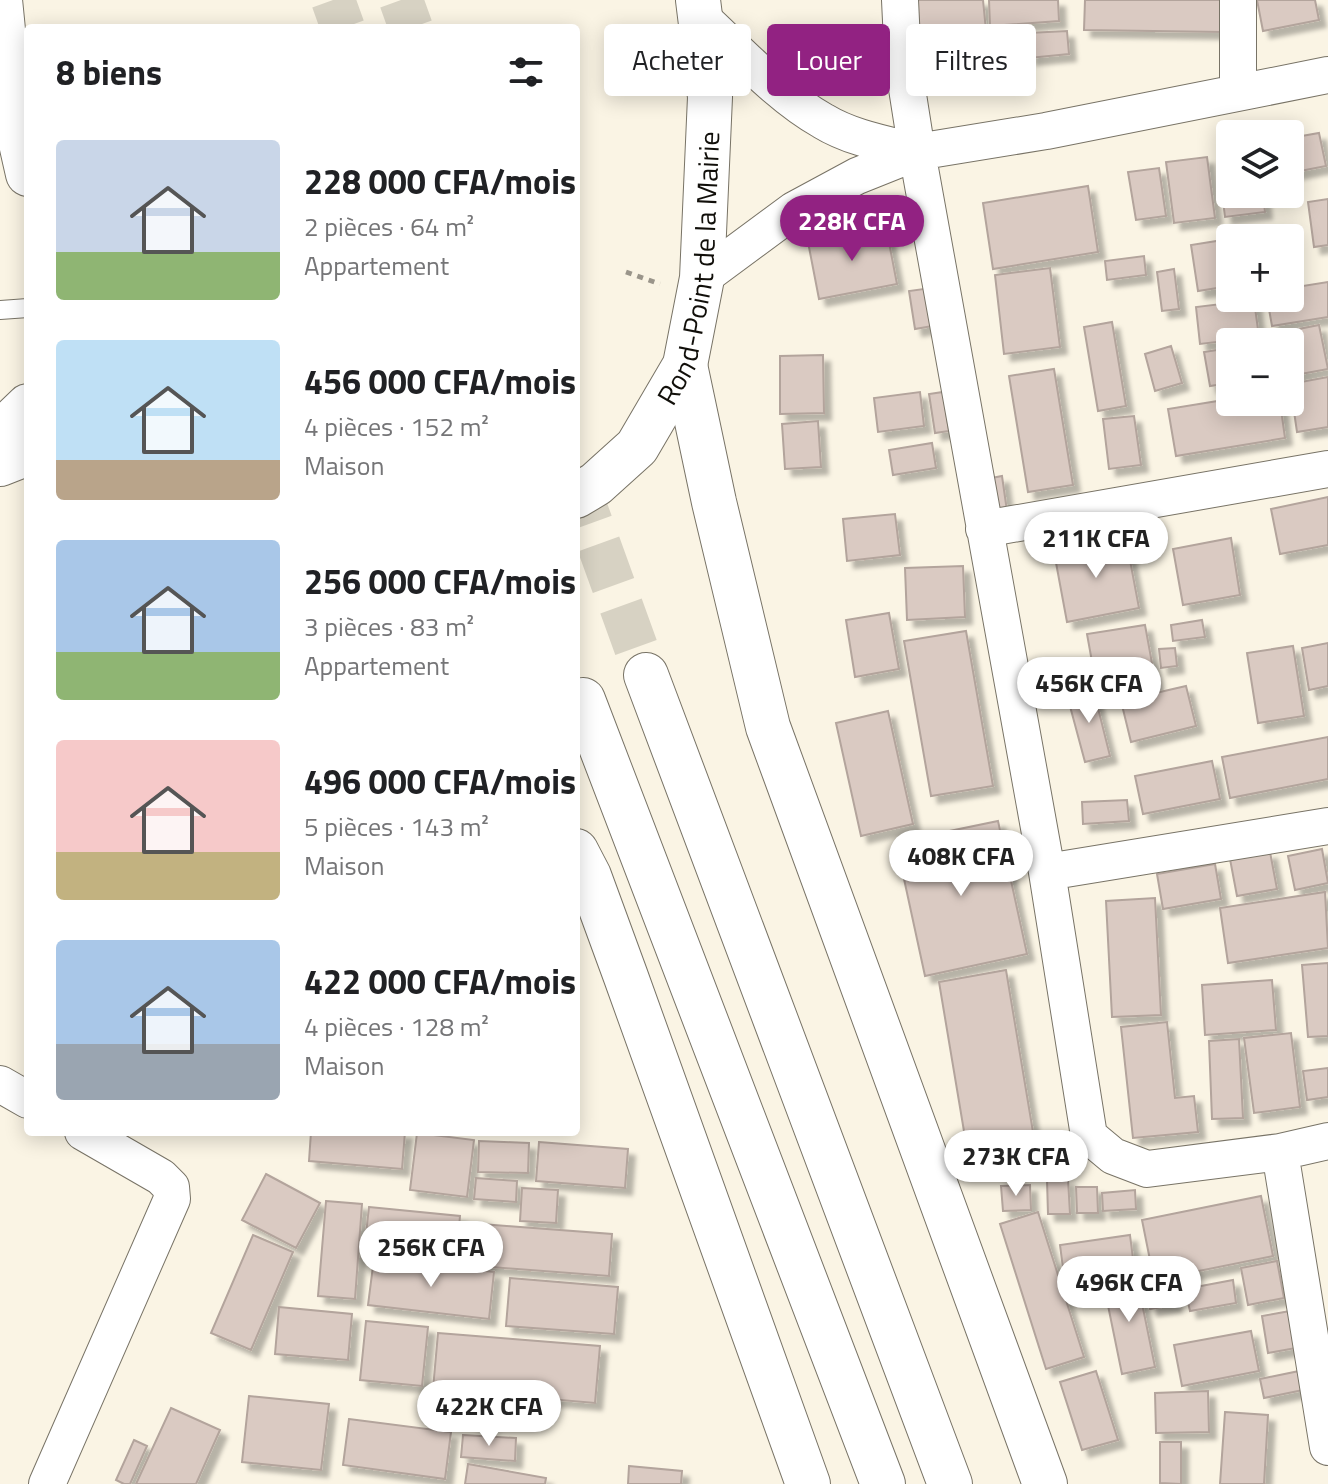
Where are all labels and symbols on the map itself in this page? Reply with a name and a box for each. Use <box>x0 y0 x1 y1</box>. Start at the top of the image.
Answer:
street label: Rond-Point de la Mairie <box>645 131 730 413</box>
pin: 228K CFA <box>769 195 935 263</box>
pin: 211K CFA <box>1013 512 1179 580</box>
pin: 456K CFA <box>1006 657 1172 725</box>
pin: 408K CFA <box>878 830 1044 898</box>
pin: 273K CFA <box>933 1130 1099 1198</box>
pin: 256K CFA <box>348 1221 514 1289</box>
pin: 496K CFA <box>1046 1256 1212 1324</box>
pin: 422K CFA <box>406 1380 572 1448</box>

